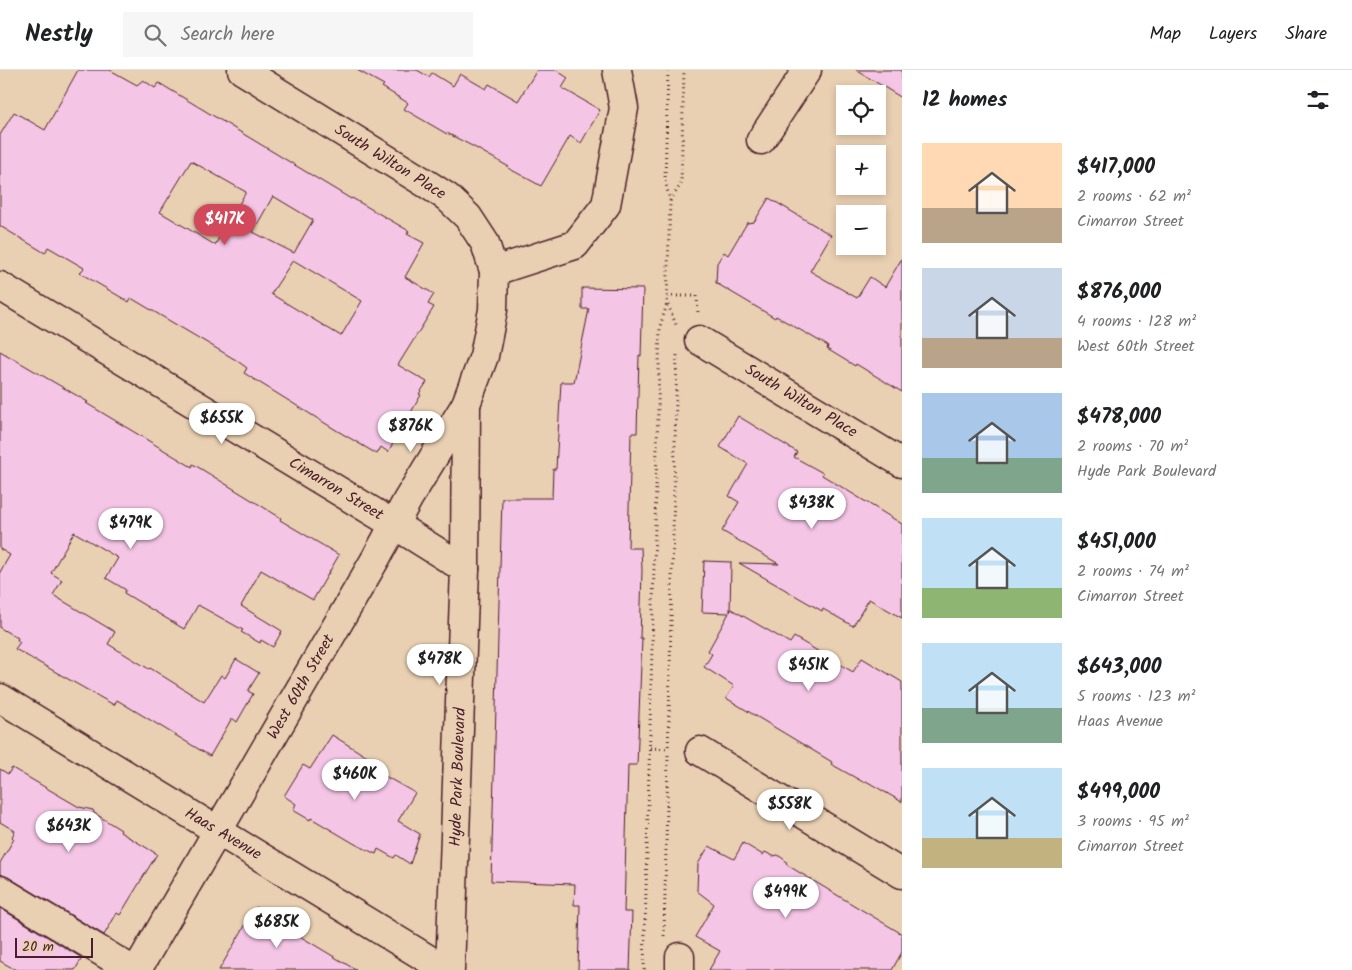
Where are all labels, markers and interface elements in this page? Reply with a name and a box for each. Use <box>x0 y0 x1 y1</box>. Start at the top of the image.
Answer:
search box <box>123 12 473 57</box>
text: Nestly <box>25 15 93 54</box>
text: Search here <box>181 20 274 50</box>
text: Map <box>1150 20 1181 49</box>
text: Layers <box>1209 20 1257 49</box>
text: Share <box>1285 20 1327 49</box>
icon: search <box>141 21 169 49</box>
text: 12 homes <box>922 84 1007 117</box>
map controls <box>836 85 886 255</box>
button: locate <box>836 85 886 135</box>
icon: filters <box>1304 86 1332 114</box>
street label: South Wilton Place <box>329 118 451 206</box>
button: + <box>836 145 886 195</box>
text: $417,000 <box>1077 151 1155 184</box>
icon: home <box>962 163 1022 223</box>
text: 2 rooms · 62 m² <box>1077 184 1191 209</box>
pin: $417K <box>190 204 260 246</box>
button: − <box>836 205 886 255</box>
text: $417K <box>205 207 245 232</box>
text: Cimarron Street <box>1077 209 1184 234</box>
text: $876,000 <box>1077 276 1161 309</box>
icon: home <box>962 288 1022 348</box>
text: 4 rooms · 128 m² <box>1077 309 1196 334</box>
text: West 60th Street <box>1077 334 1195 359</box>
street label: South Wilton Place <box>740 357 862 445</box>
text: $478,000 <box>1077 401 1161 434</box>
pin: $655K <box>187 402 257 445</box>
text: $655K <box>200 406 244 431</box>
pin: $876K <box>376 410 446 453</box>
icon: home <box>962 413 1022 473</box>
text: $876K <box>389 414 433 439</box>
text: 2 rooms · 70 m² <box>1077 434 1188 459</box>
street label: Cimarron Street <box>284 451 389 528</box>
text: Hyde Park Boulevard <box>1077 459 1216 484</box>
pin: $438K <box>777 488 847 530</box>
text: $438K <box>789 491 835 516</box>
pin: $479K <box>96 508 166 550</box>
text: $479K <box>109 511 153 536</box>
text: $451,000 <box>1077 526 1156 559</box>
icon: home <box>962 538 1022 598</box>
text: 2 rooms · 74 m² <box>1077 559 1189 584</box>
text: Cimarron Street <box>1077 584 1184 609</box>
street label: West 60th Street <box>261 629 342 744</box>
pin: $478K <box>405 644 475 686</box>
text: $478K <box>418 647 462 672</box>
pin: $451K <box>774 650 844 692</box>
text: $643,000 <box>1077 651 1162 684</box>
text: $451K <box>789 653 829 678</box>
icon: home <box>962 663 1022 723</box>
text: 5 rooms · 123 m² <box>1077 684 1196 709</box>
street label: Hyde Park Boulevard <box>443 706 473 847</box>
text: Haas Avenue <box>1077 709 1163 734</box>
pin: $460K <box>320 758 390 801</box>
text: $460K <box>333 762 377 787</box>
text: $499,000 <box>1077 776 1160 809</box>
pin: $558K <box>755 788 825 831</box>
icon: home <box>962 788 1022 848</box>
text: $558K <box>768 792 812 817</box>
street label: Haas Avenue <box>180 801 266 867</box>
text: 3 rooms · 95 m² <box>1077 809 1189 834</box>
pin: $643K <box>34 810 104 853</box>
text: $643K <box>46 814 92 839</box>
text: Cimarron Street <box>1077 834 1184 859</box>
pin: $499K <box>751 876 821 919</box>
text: $499K <box>764 880 808 905</box>
pin: $685K <box>242 906 312 949</box>
text: $685K <box>254 910 300 935</box>
scale bar <box>15 935 92 958</box>
text: 20 m <box>22 936 54 958</box>

